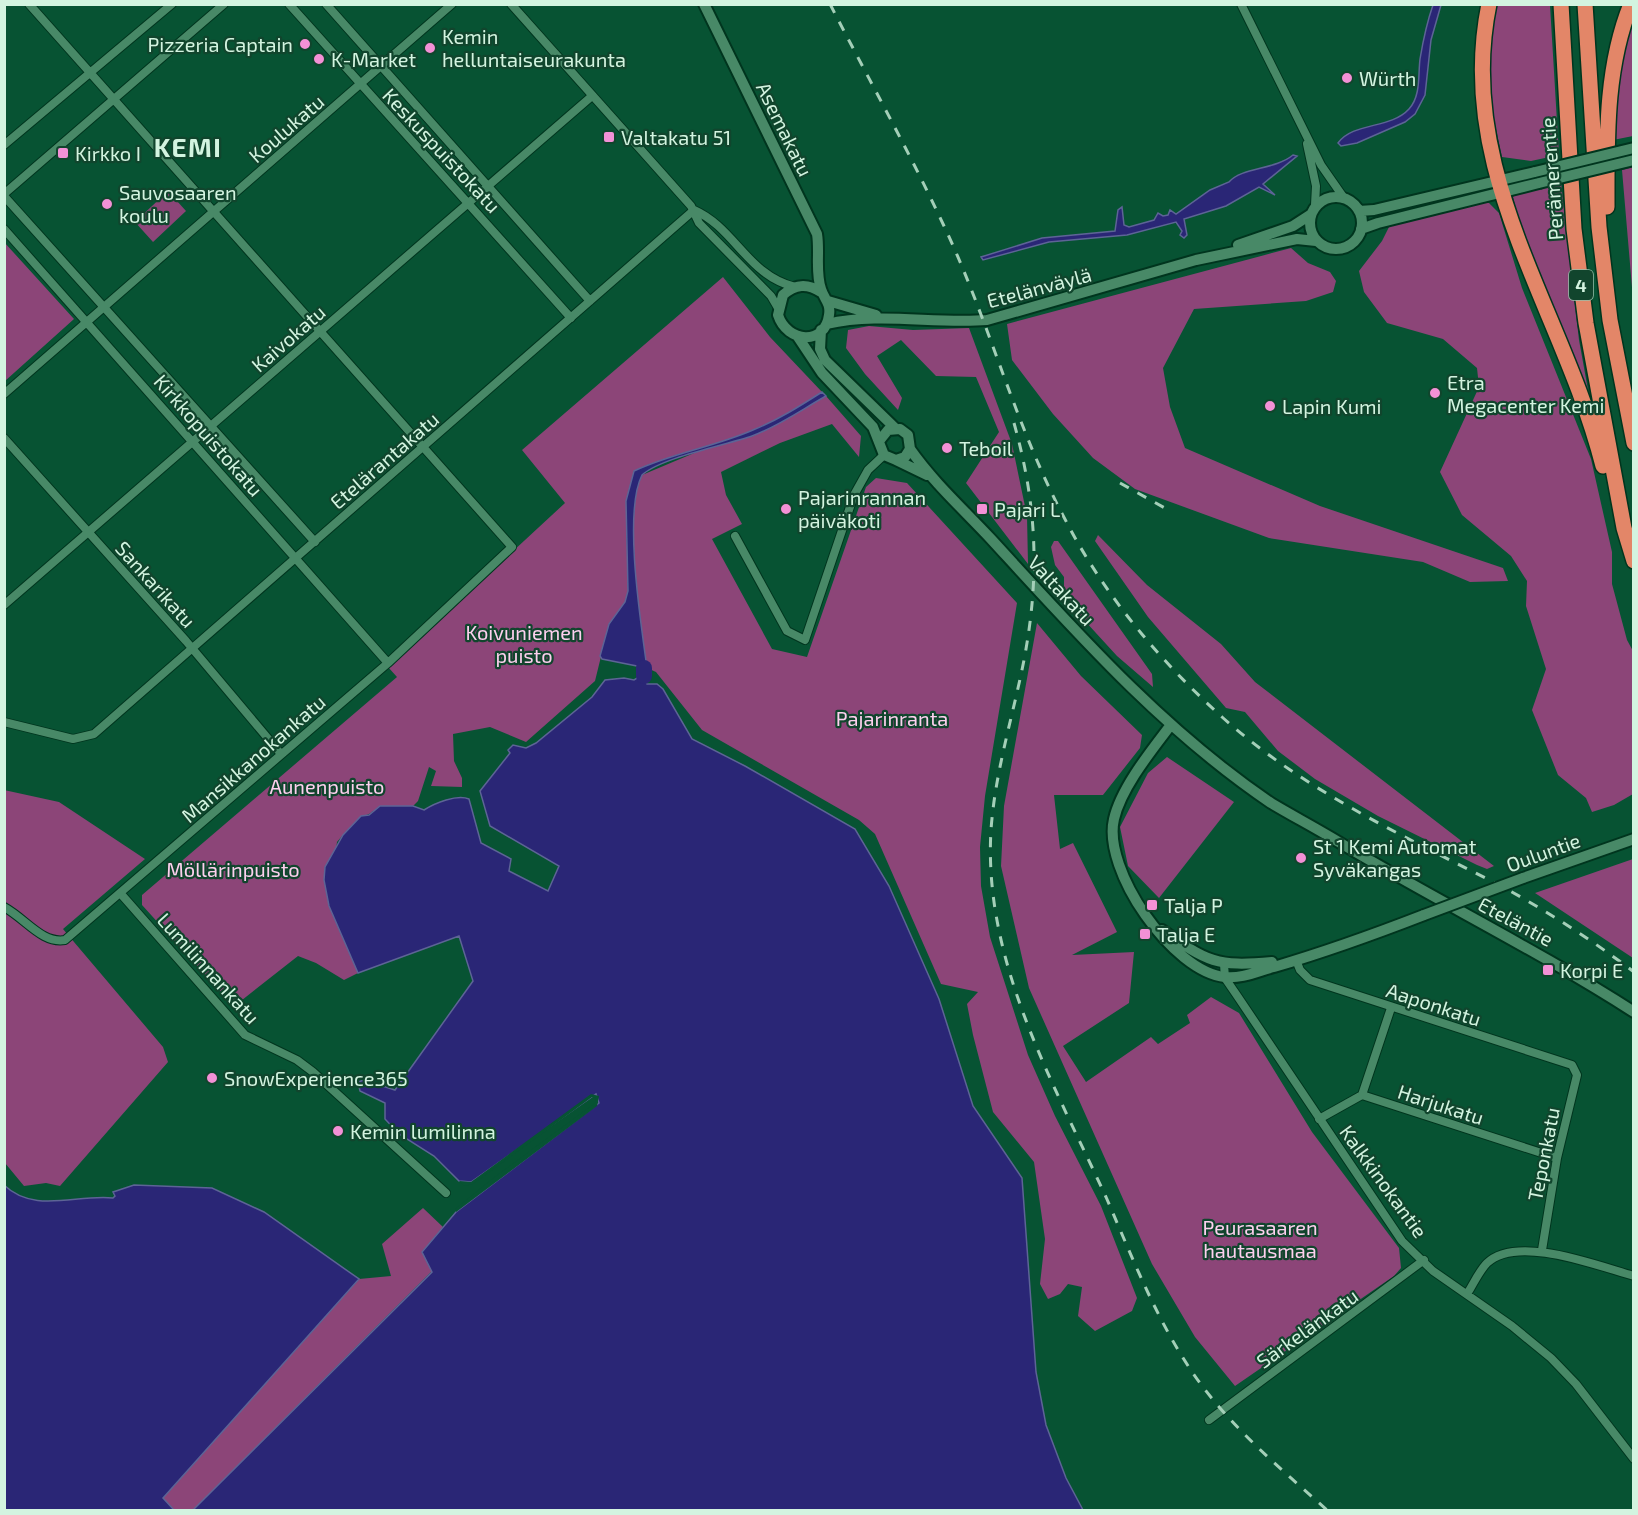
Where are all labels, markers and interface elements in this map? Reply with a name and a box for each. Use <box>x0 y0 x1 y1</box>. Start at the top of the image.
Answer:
place label: Kemin helluntaiseurakunta <box>442 24 626 71</box>
place label: Pizzeria Captain <box>148 32 293 56</box>
marker: Pizzeria Captain <box>298 37 312 51</box>
marker: Kemin helluntaiseurakunta <box>423 41 437 55</box>
place label: K-Market <box>331 47 417 71</box>
marker: K-Market <box>312 52 326 66</box>
place label: Würth <box>1359 66 1416 90</box>
marker: Würth <box>1340 71 1354 85</box>
street label: Asemakatu <box>752 78 818 180</box>
street label: Keskuspuistokatu <box>378 83 506 217</box>
street label: Koulukatu <box>243 89 329 167</box>
street label: Perämerentie <box>1535 117 1567 241</box>
place label: Valtakatu 51 <box>621 125 731 149</box>
marker: Valtakatu 51 <box>602 130 616 144</box>
district label: KEMI <box>154 131 222 162</box>
place label: Kirkko I <box>75 141 141 165</box>
marker: Kirkko I <box>56 146 70 160</box>
place label: Sauvosaaren koulu <box>119 180 237 227</box>
marker: Sauvosaaren koulu <box>100 197 114 211</box>
street label: Etelänväylä <box>984 262 1094 312</box>
road number: 4 <box>1569 270 1593 300</box>
street label: Kaivokatu <box>246 299 330 377</box>
street label: Kirkkopuistokatu <box>150 369 268 501</box>
place label: Etra Megacenter Kemi <box>1447 370 1605 417</box>
marker: Etra Megacenter Kemi <box>1428 386 1442 400</box>
place label: Lapin Kumi <box>1282 394 1382 418</box>
marker: Lapin Kumi <box>1263 399 1277 413</box>
street label: Etelärantakatu <box>325 406 443 514</box>
place label: Teboil <box>959 436 1013 460</box>
marker: Teboil <box>940 441 954 455</box>
place label: Pajarinrannan päiväkoti <box>798 485 926 532</box>
place label: Pajari L <box>994 497 1060 521</box>
marker: Pajarinrannan päiväkoti <box>779 502 793 516</box>
marker: Pajari L <box>975 502 989 516</box>
street label: Sankarikatu <box>111 536 201 632</box>
street label: Valtakatu <box>1023 550 1101 630</box>
park label: Koivuniemen puisto <box>465 620 583 667</box>
street label: Mansikkanokankatu <box>176 689 330 827</box>
park label: Pajarinranta <box>836 706 948 730</box>
park label: Aunenpuisto <box>270 774 384 798</box>
street label: Ouluntie <box>1503 828 1583 876</box>
place label: St 1 Kemi Automat Syväkangas <box>1313 834 1477 881</box>
marker: St 1 Kemi Automat Syväkangas <box>1294 851 1308 865</box>
park label: Möllärinpuisto <box>166 857 300 881</box>
street label: Eteläntie <box>1474 891 1558 951</box>
place label: Talja P <box>1164 893 1223 917</box>
marker: Talja P <box>1145 898 1159 912</box>
street label: Lumilinnankatu <box>153 908 265 1028</box>
place label: Talja E <box>1157 922 1215 946</box>
marker: Talja E <box>1138 927 1152 941</box>
place label: Korpi E <box>1560 958 1623 982</box>
marker: Korpi E <box>1541 963 1555 977</box>
street label: Aaponkatu <box>1384 977 1484 1031</box>
place label: SnowExperience365 <box>224 1066 408 1090</box>
marker: SnowExperience365 <box>205 1071 219 1085</box>
street label: Harjukatu <box>1395 1079 1487 1129</box>
street label: Teponkatu <box>1522 1105 1564 1203</box>
place label: Kemin lumilinna <box>350 1119 496 1143</box>
street label: Kalkkinokantie <box>1335 1120 1433 1242</box>
marker: Kemin lumilinna <box>331 1124 345 1138</box>
park label: Peurasaaren hautausmaa <box>1202 1215 1318 1262</box>
street label: Särkelänkatu <box>1252 1283 1362 1373</box>

